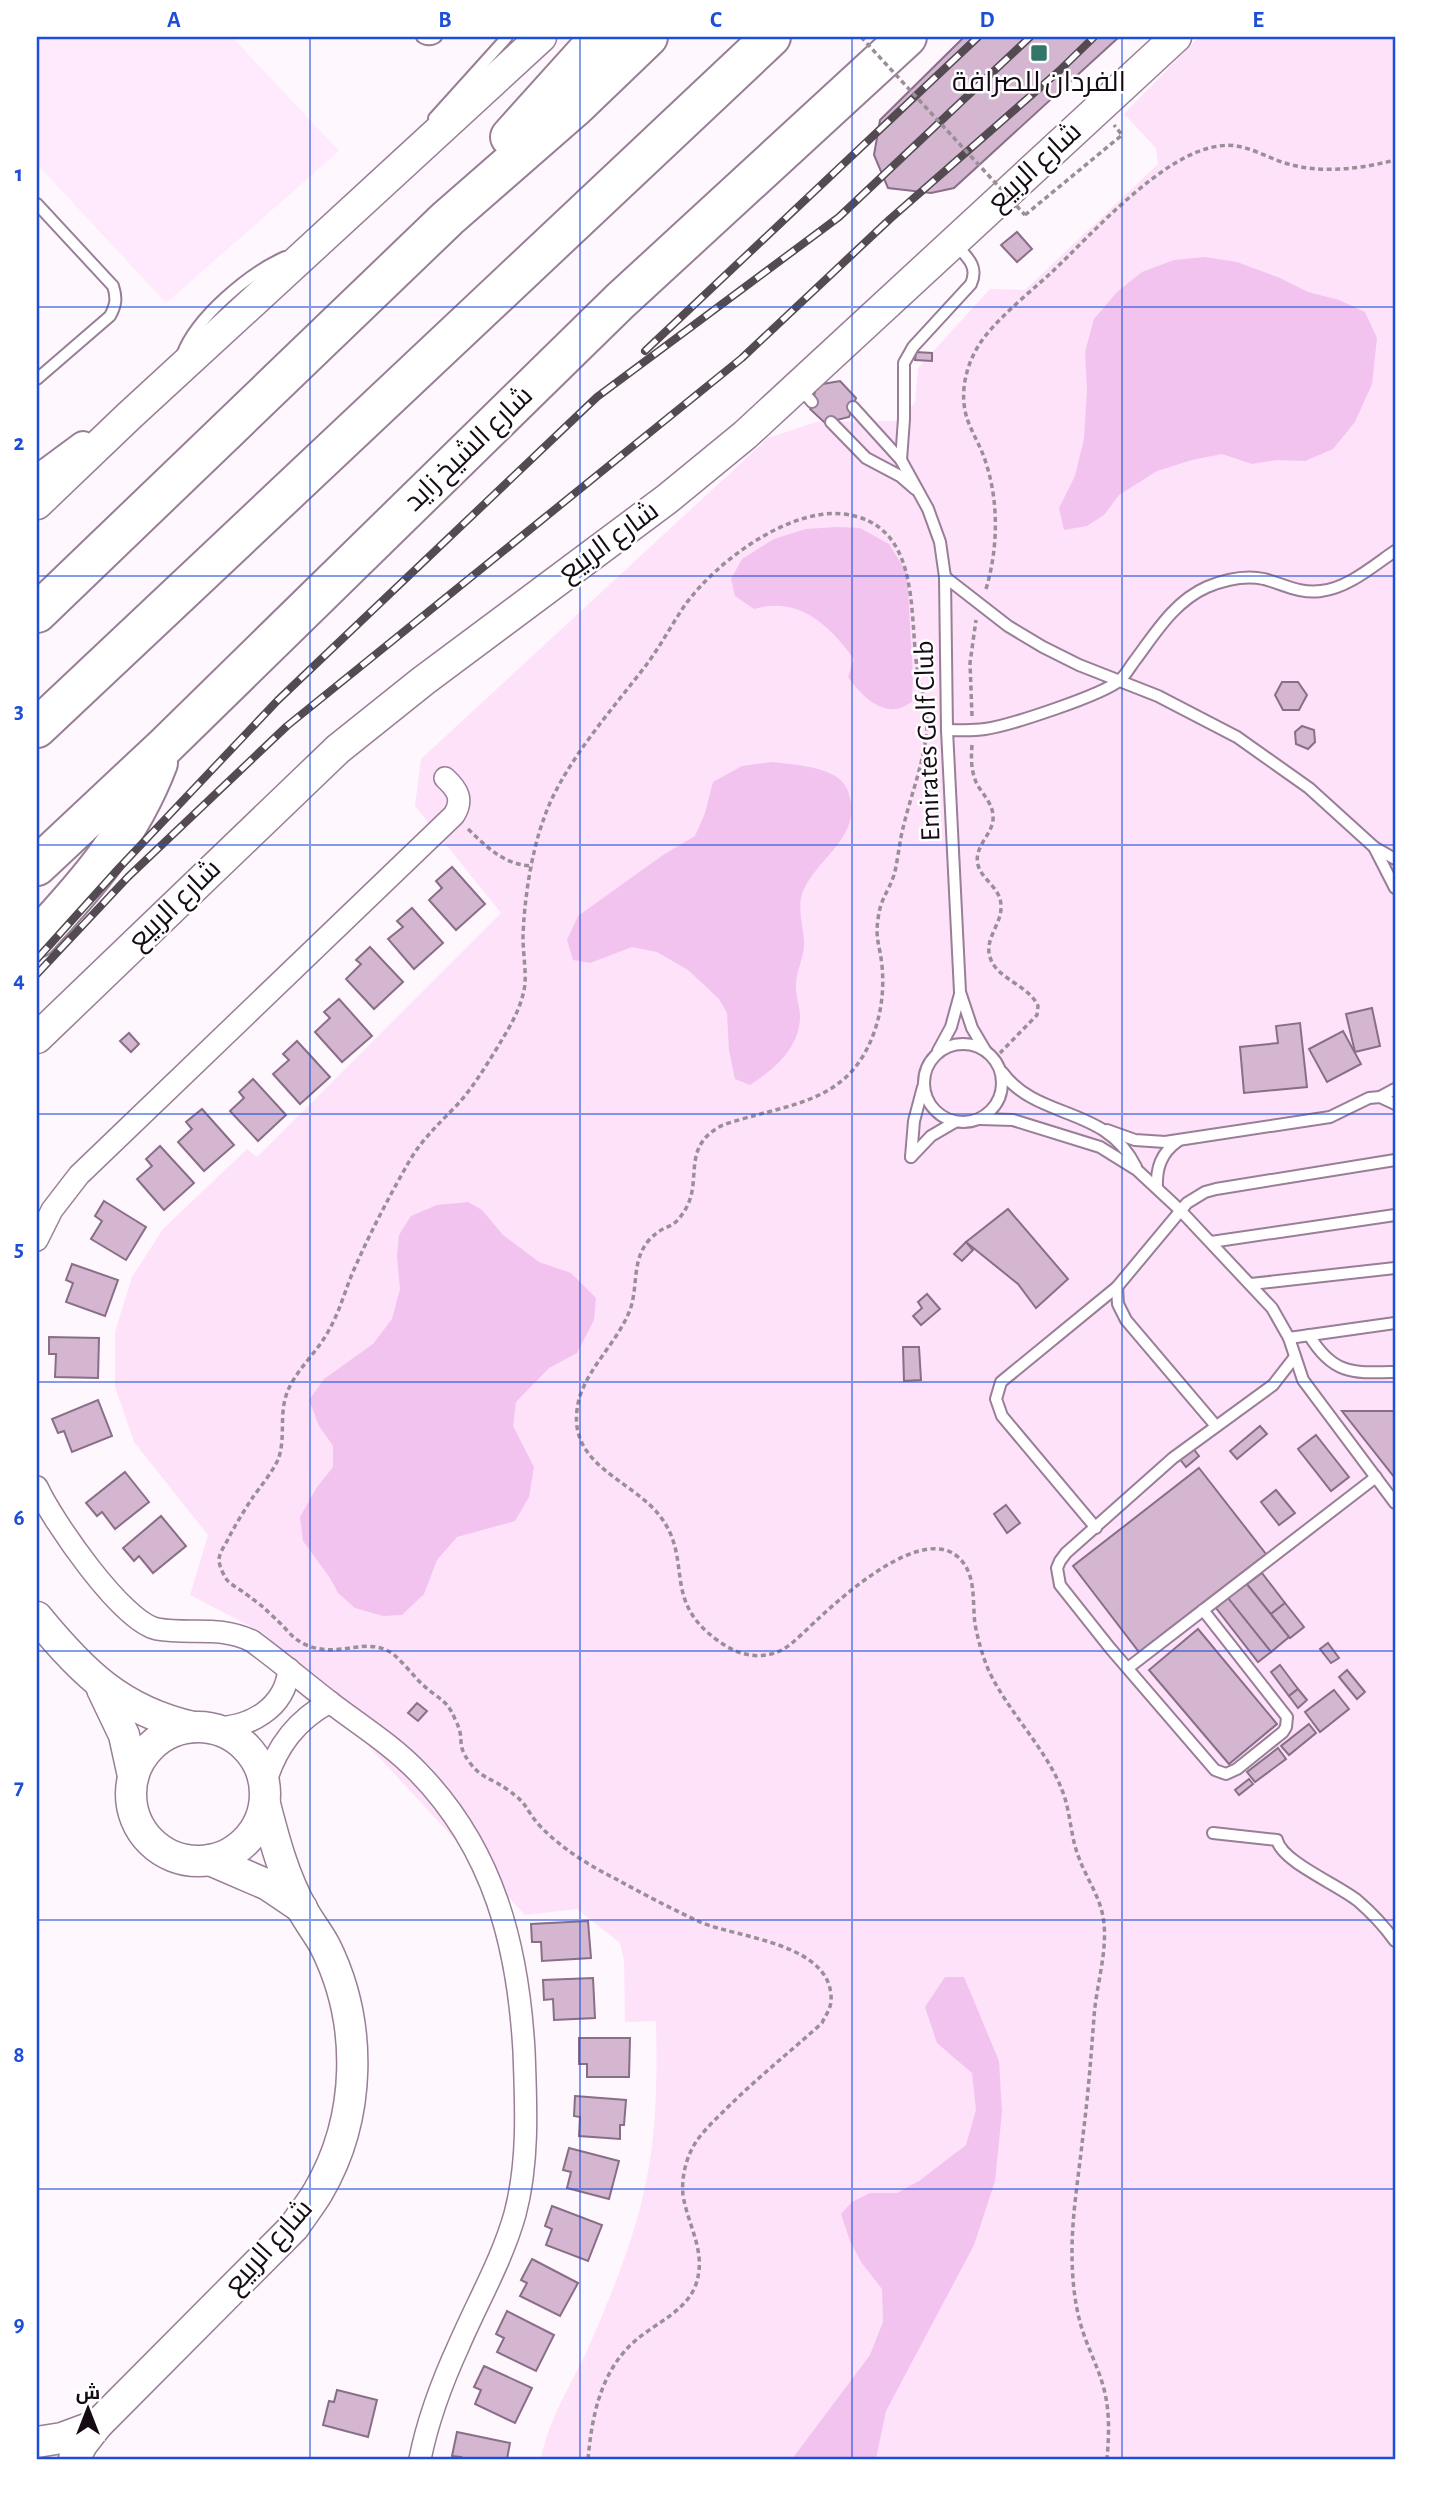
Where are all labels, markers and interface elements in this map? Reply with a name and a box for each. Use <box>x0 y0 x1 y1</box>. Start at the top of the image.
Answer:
text: A <box>167 9 181 32</box>
text: B <box>438 9 452 32</box>
text: C <box>710 9 722 32</box>
text: D <box>979 9 995 32</box>
text: E <box>1252 9 1264 32</box>
marker: الفردان للصرافة <box>1029 43 1049 63</box>
place label: الفردان للصرافة <box>952 69 1126 98</box>
street label: شارع الربيع <box>982 117 1089 219</box>
text: 1 <box>15 163 23 186</box>
street label: شارع الشيخ زايد <box>399 381 541 519</box>
text: 2 <box>14 432 25 455</box>
street label: شارع الربيع <box>553 496 666 590</box>
street label: Emirates Golf Club <box>911 640 945 842</box>
text: 3 <box>14 700 24 723</box>
street label: شارع الربيع <box>123 854 228 957</box>
text: 4 <box>13 969 25 992</box>
text: 5 <box>14 1238 24 1261</box>
text: 6 <box>13 1507 25 1530</box>
text: 7 <box>14 1776 24 1799</box>
text: 8 <box>13 2044 25 2067</box>
street label: شارع الربيع <box>219 2194 320 2301</box>
text: 9 <box>13 2313 25 2336</box>
north arrow <box>52 2374 122 2444</box>
text: ش <box>76 2383 100 2404</box>

